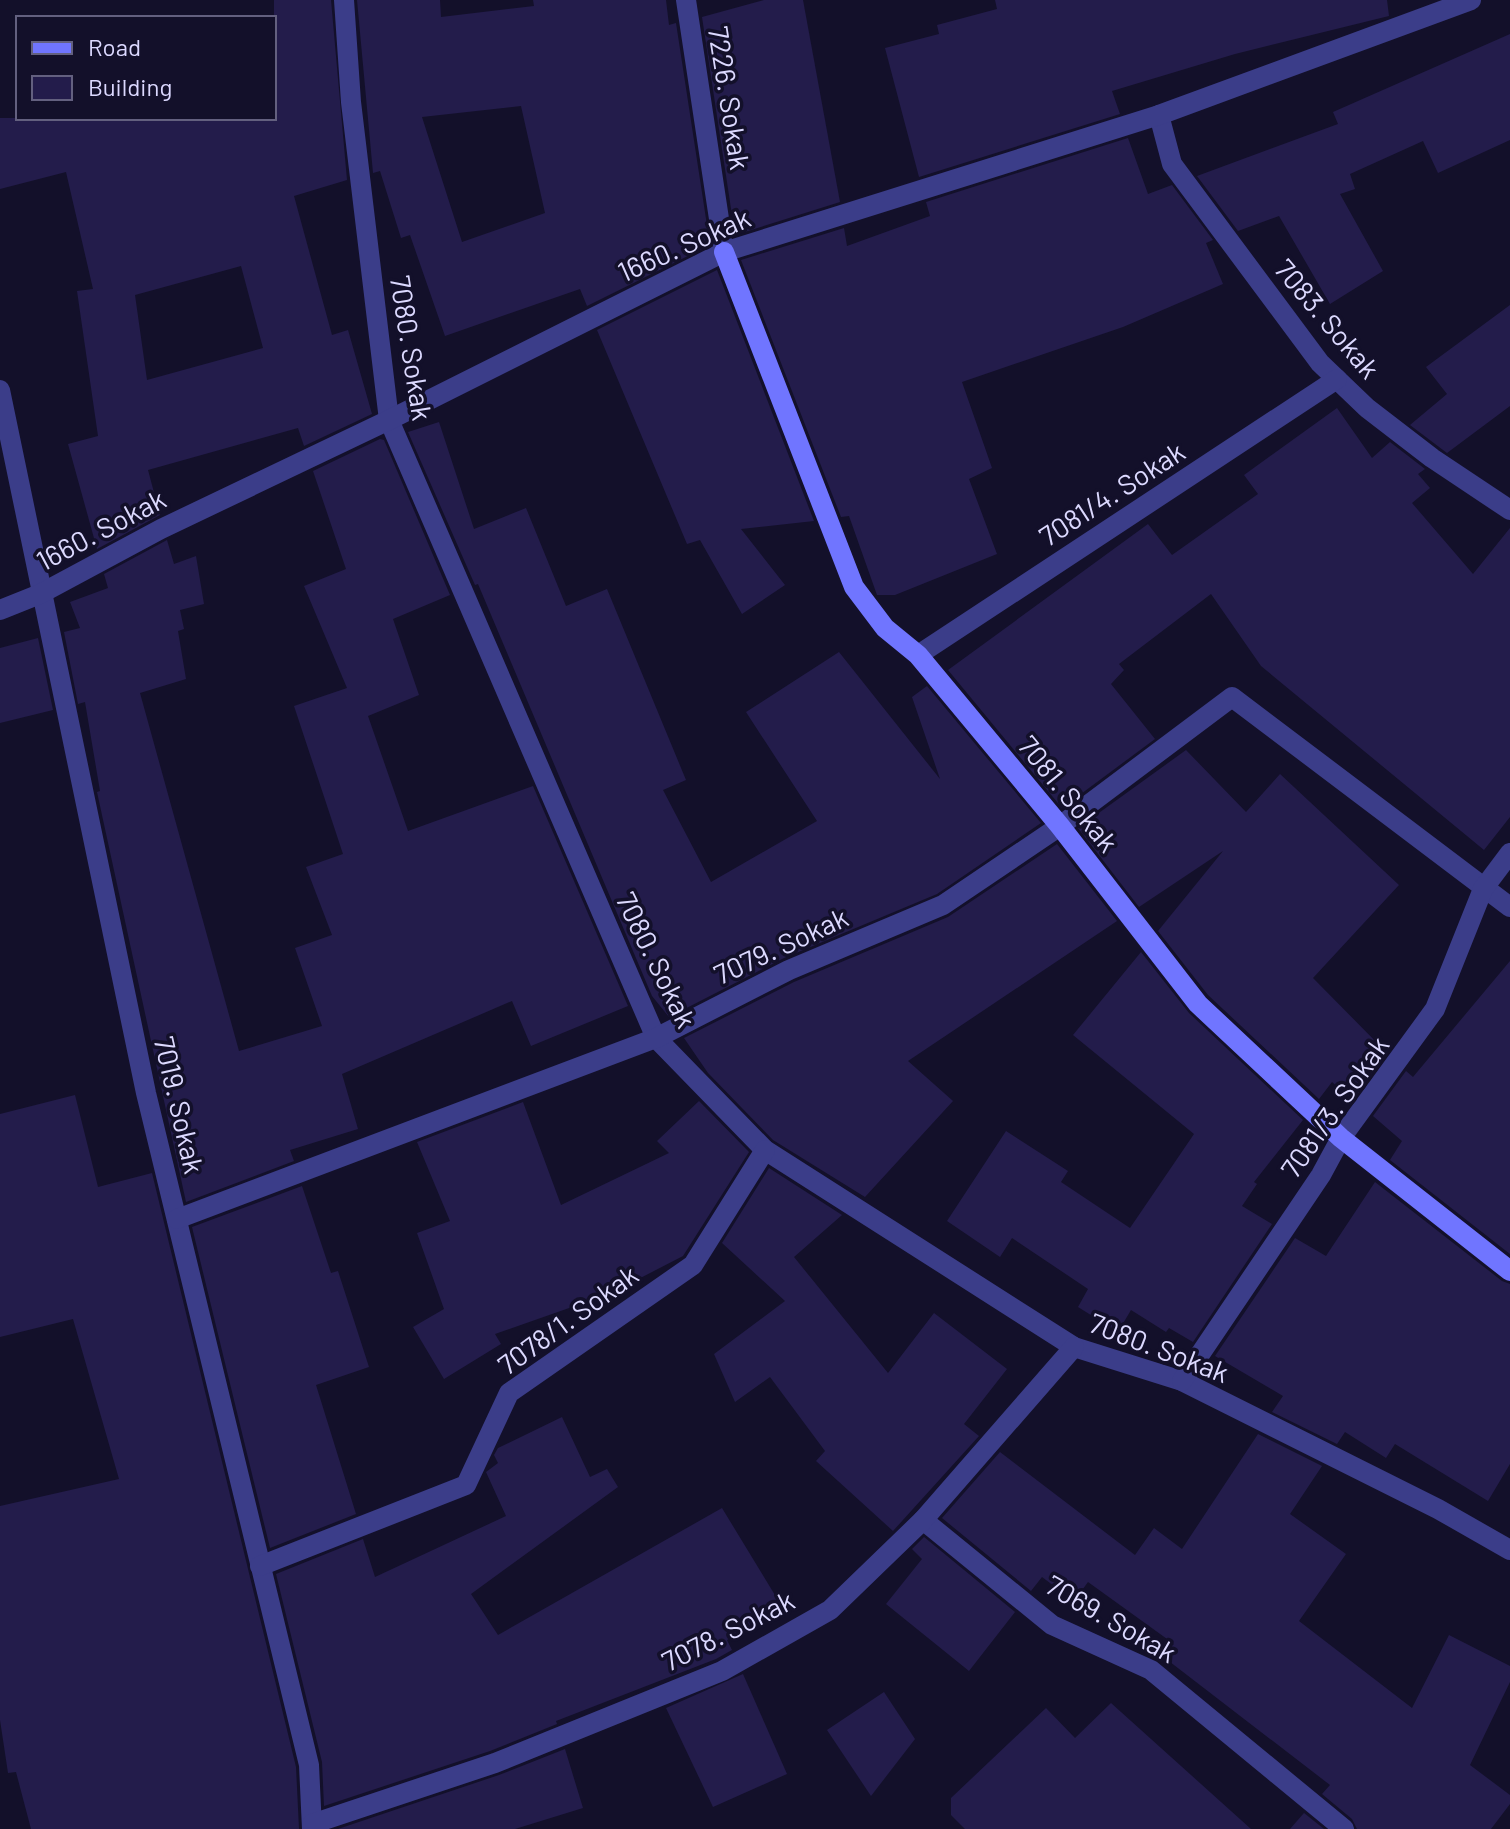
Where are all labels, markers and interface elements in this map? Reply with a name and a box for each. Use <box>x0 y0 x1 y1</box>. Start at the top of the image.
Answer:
legend <box>16 16 276 120</box>
street label: 7226. Sokak <box>702 24 758 172</box>
text: Road <box>88 32 141 61</box>
text: Building <box>88 72 172 101</box>
street label: 1660. Sokak <box>612 200 755 288</box>
street label: 7083. Sokak <box>1268 252 1387 385</box>
street label: 7080. Sokak <box>384 273 440 423</box>
street label: 7081/4. Sokak <box>1032 434 1190 553</box>
street label: 1660. Sokak <box>30 481 171 577</box>
street label: 7081. Sokak <box>1012 728 1126 858</box>
street label: 7080. Sokak <box>609 886 704 1033</box>
street label: 7079. Sokak <box>708 899 853 991</box>
street label: 7081/3. Sokak <box>1273 1029 1396 1184</box>
street label: 7019. Sokak <box>148 1033 212 1177</box>
street label: 7078/1. Sokak <box>491 1257 644 1381</box>
street label: 7080. Sokak <box>1085 1305 1234 1389</box>
street label: 7069. Sokak <box>1040 1567 1183 1669</box>
street label: 7078. Sokak <box>656 1582 799 1678</box>

